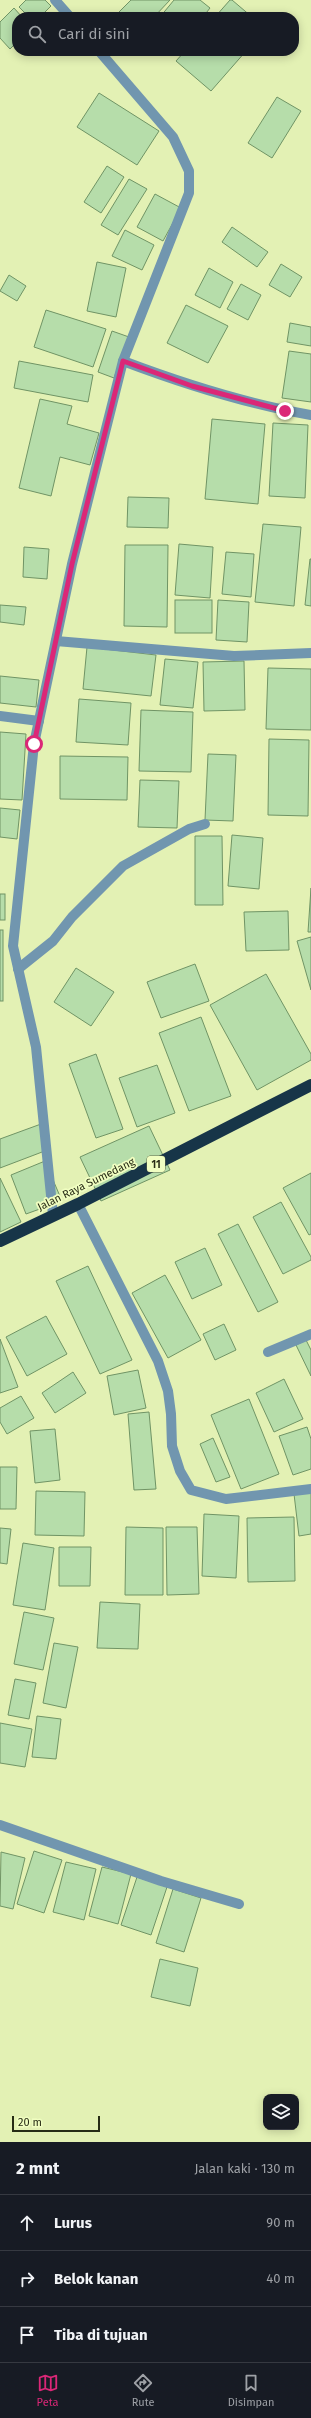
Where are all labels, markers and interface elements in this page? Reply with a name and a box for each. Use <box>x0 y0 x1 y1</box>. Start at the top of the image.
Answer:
search box <box>12 12 299 56</box>
icon: search <box>26 23 48 45</box>
text: Cari di sini <box>58 25 130 43</box>
route end <box>276 402 294 420</box>
route start <box>25 735 43 753</box>
street label: Jalan Raya Sumedang <box>35 1155 137 1214</box>
road number: 11 <box>147 1156 165 1172</box>
map controls <box>263 2094 299 2130</box>
button: layers <box>263 2094 299 2130</box>
scale bar <box>12 2114 100 2133</box>
text: 20 m <box>18 2116 42 2129</box>
text: 2 mnt <box>16 2158 60 2179</box>
text: Jalan kaki · 130 m <box>194 2161 295 2176</box>
icon: ahead <box>16 2212 38 2234</box>
text: Lurus <box>54 2214 92 2232</box>
text: 90 m <box>266 2215 295 2230</box>
icon: right <box>16 2268 38 2290</box>
text: Belok kanan <box>54 2270 138 2288</box>
text: 40 m <box>266 2271 295 2286</box>
icon: arrive <box>16 2324 38 2346</box>
text: Tiba di tujuan <box>54 2326 148 2344</box>
tab: Peta <box>37 2372 59 2409</box>
tab: Rute <box>132 2372 155 2409</box>
tab: Disimpan <box>228 2372 274 2409</box>

